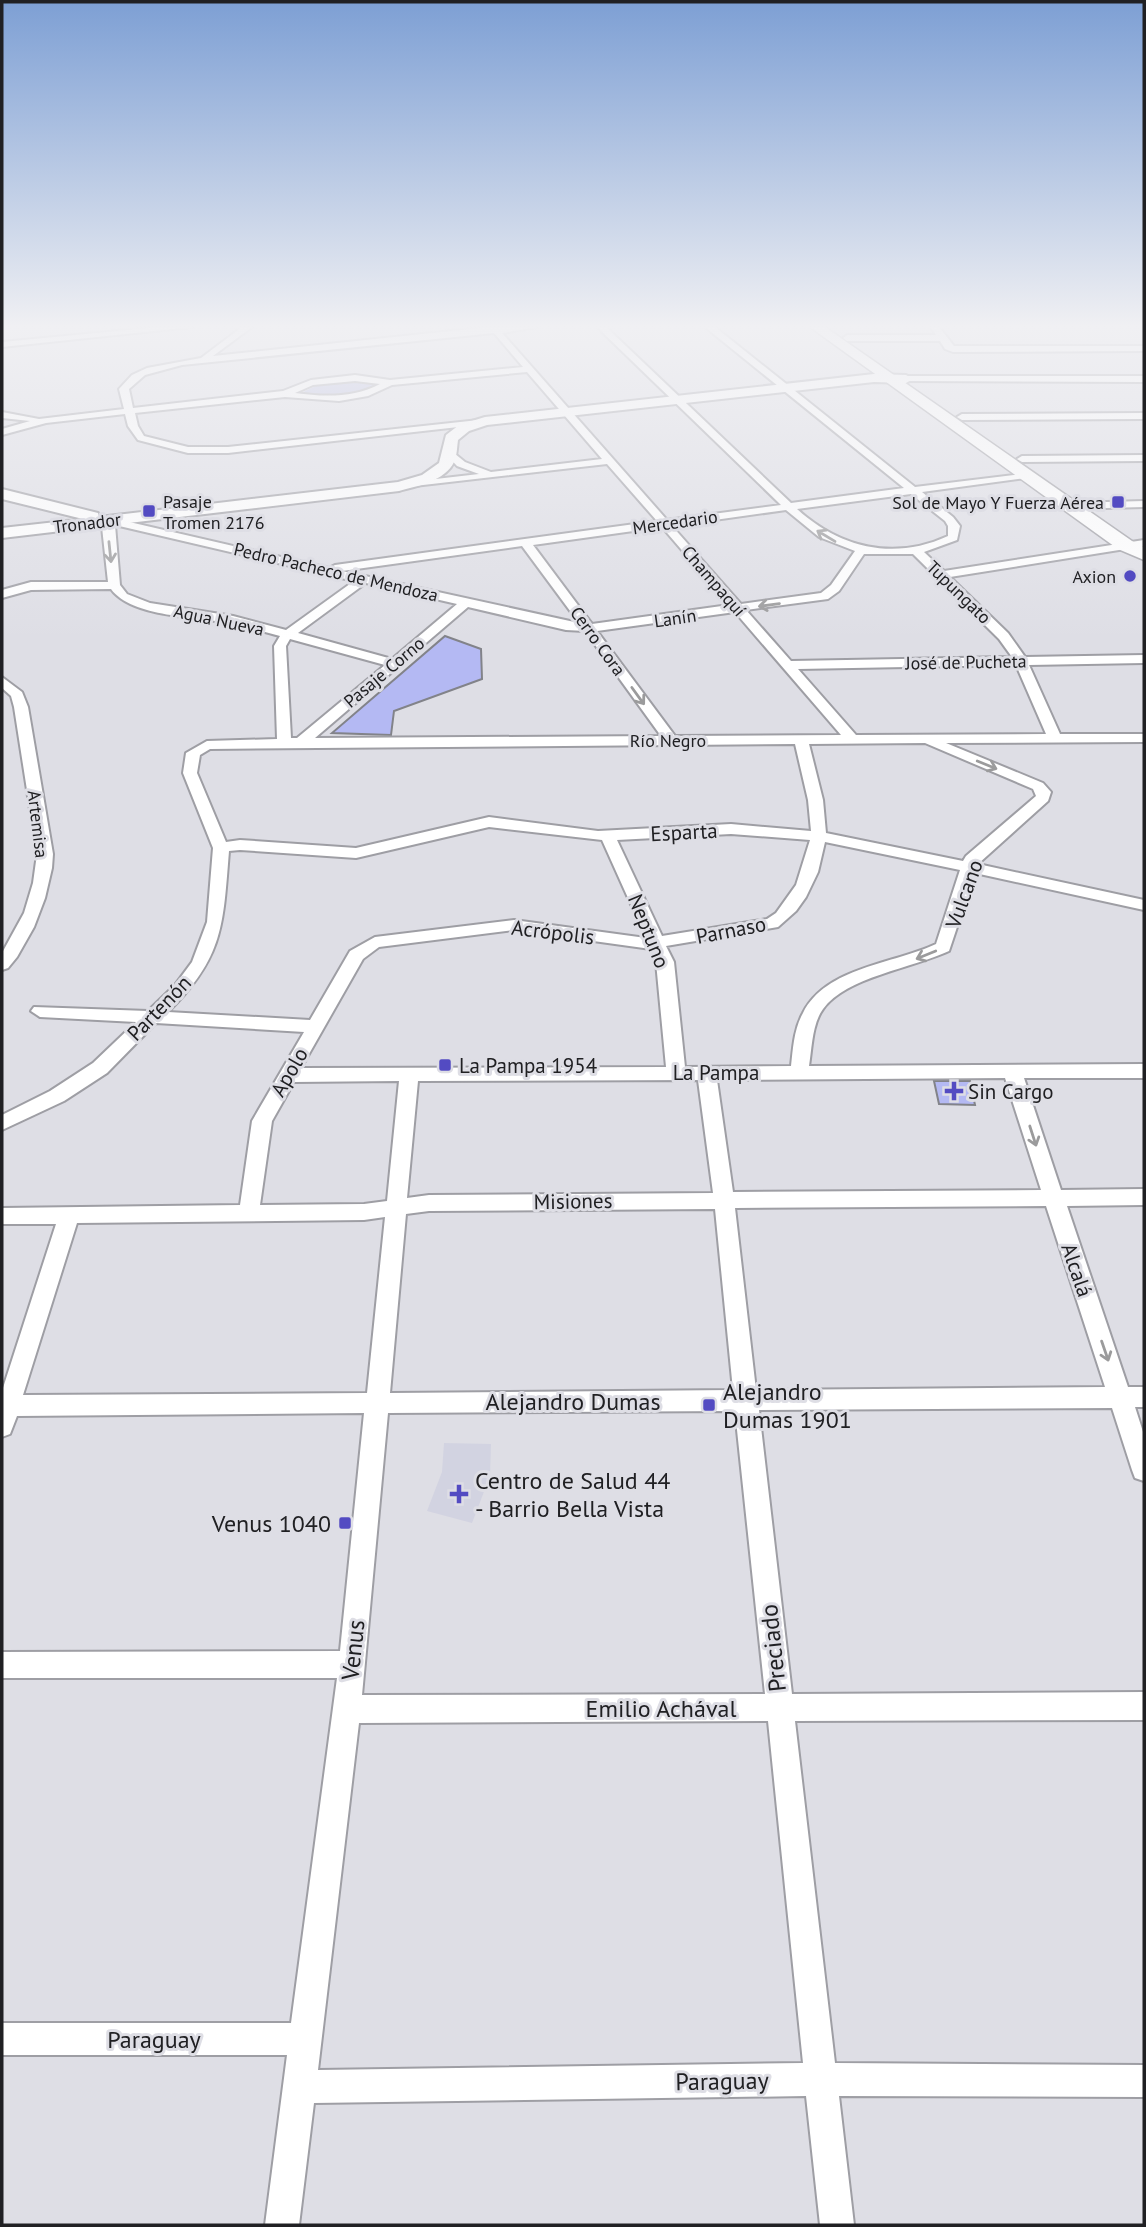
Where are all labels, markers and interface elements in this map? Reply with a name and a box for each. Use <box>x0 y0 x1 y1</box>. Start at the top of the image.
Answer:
place label: Pasaje Tromen 2176 <box>163 490 265 534</box>
place label: Sol de Mayo Y Fuerza Aérea <box>892 491 1104 514</box>
marker: Sol de Mayo Y Fuerza Aérea <box>1110 494 1126 510</box>
marker: Pasaje Tromen 2176 <box>141 503 157 519</box>
street label: Mercedario <box>631 505 719 539</box>
street label: Tronador <box>52 507 122 539</box>
one-way arrow <box>816 528 836 542</box>
street label: Pedro Pacheco de Mendoza <box>232 537 440 607</box>
one-way arrow <box>104 541 117 563</box>
street label: Champaquí <box>677 541 751 621</box>
street label: Tupungato <box>922 556 996 628</box>
place label: Axion <box>1072 565 1116 588</box>
marker: Axion <box>1122 568 1138 584</box>
one-way arrow <box>758 598 780 611</box>
street label: Agua Nueva <box>172 599 266 641</box>
street label: Cerro Cora <box>565 602 631 680</box>
street label: Lanín <box>652 604 698 632</box>
street label: Pasaje Corno <box>339 632 429 712</box>
street label: José de Pucheta <box>904 649 1027 675</box>
one-way arrow <box>630 686 645 705</box>
street label: Río Negro <box>630 729 706 752</box>
one-way arrow <box>975 759 997 772</box>
street label: Artemisa <box>22 789 54 859</box>
street label: Esparta <box>650 817 718 847</box>
street label: Vulcano <box>939 856 989 933</box>
street label: Neptuno <box>622 890 676 972</box>
street label: Parnaso <box>694 910 768 950</box>
street label: Acrópolis <box>510 914 596 950</box>
one-way arrow <box>915 949 937 962</box>
street label: Partenón <box>121 969 197 1047</box>
street label: Apolo <box>264 1043 314 1101</box>
place label: La Pampa 1954 <box>459 1052 597 1079</box>
marker: La Pampa 1954 <box>437 1057 453 1073</box>
street label: La Pampa <box>673 1059 759 1086</box>
place label: Sin Cargo <box>968 1078 1054 1105</box>
marker: Sin Cargo <box>946 1083 962 1099</box>
one-way arrow <box>1028 1124 1040 1146</box>
street label: Misiones <box>533 1187 613 1215</box>
street label: Alcalá <box>1055 1240 1099 1300</box>
one-way arrow <box>1100 1340 1112 1362</box>
place label: Alejandro Dumas 1901 <box>723 1376 852 1435</box>
street label: Alejandro Dumas <box>485 1386 661 1417</box>
marker: Alejandro Dumas 1901 <box>701 1397 717 1413</box>
place label: Centro de Salud 44 - Barrio Bella Vista <box>475 1465 670 1524</box>
marker: Centro de Salud 44 - Barrio Bella Vista <box>449 1484 469 1504</box>
place label: Venus 1040 <box>211 1508 331 1539</box>
marker: Venus 1040 <box>337 1515 353 1531</box>
street label: Preciado <box>753 1603 793 1693</box>
street label: Venus <box>334 1618 372 1683</box>
street label: Emilio Achával <box>586 1693 736 1724</box>
street label: Paraguay <box>107 2024 201 2055</box>
street label: Paraguay <box>675 2065 769 2097</box>

